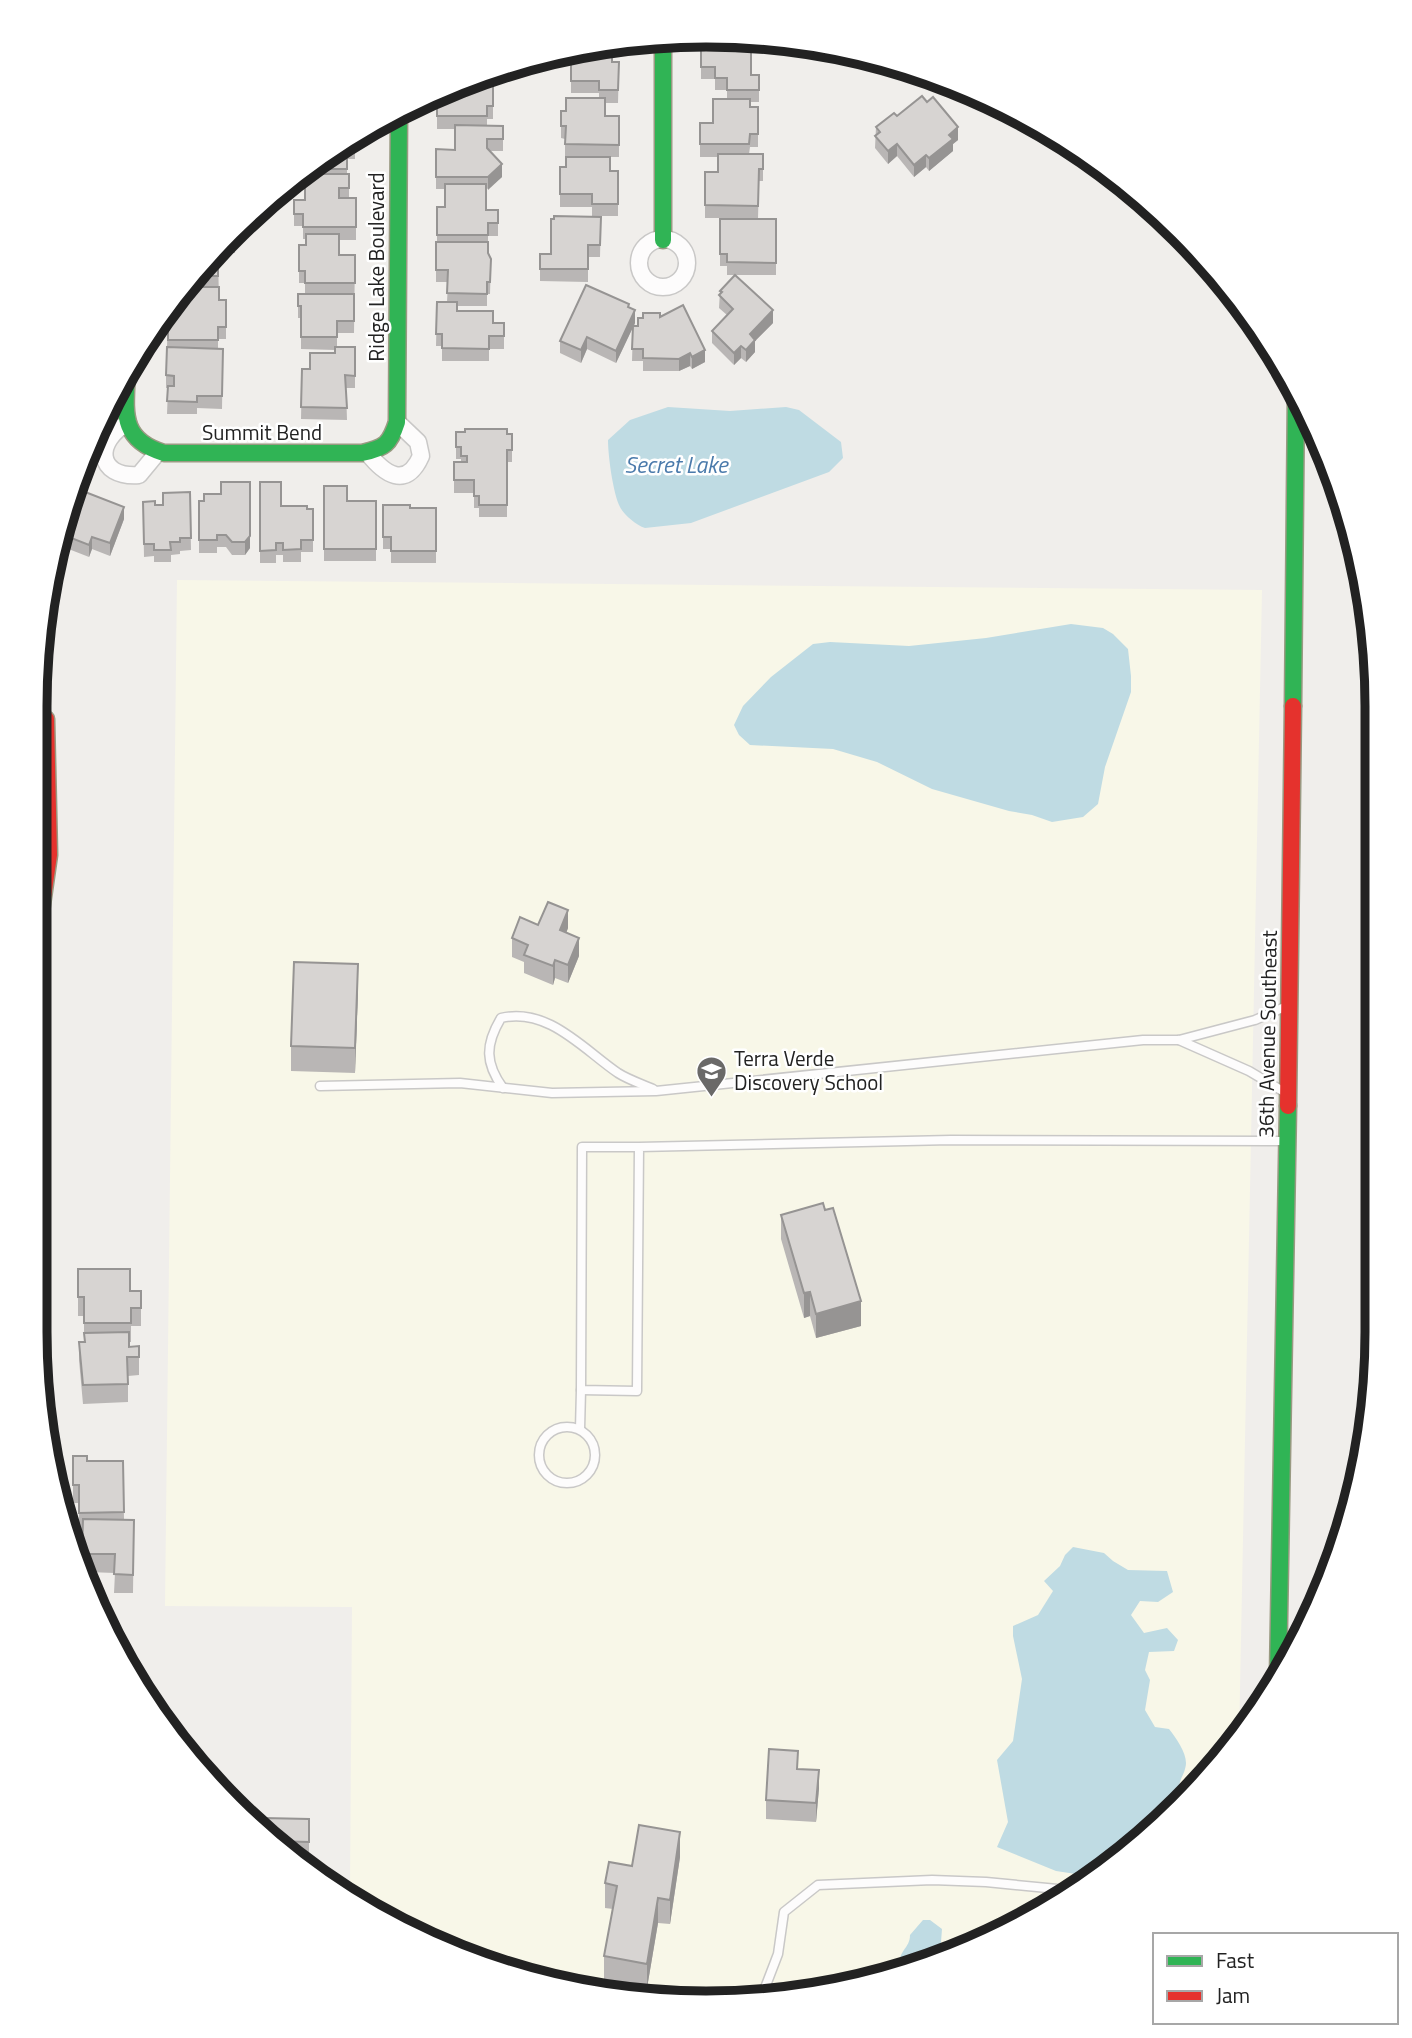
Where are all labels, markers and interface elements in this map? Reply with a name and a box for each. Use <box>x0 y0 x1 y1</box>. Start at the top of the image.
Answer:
street label: Ridge Lake Boulevard <box>360 172 392 362</box>
street label: Summit Bend <box>202 416 322 448</box>
water label: Secret Lake <box>624 447 729 482</box>
street label: 36th Avenue Southeast <box>1249 929 1285 1138</box>
place label: Terra Verde Discovery School <box>734 1042 883 1098</box>
school or university icon: Terra Verde Discovery School <box>694 1054 728 1098</box>
legend <box>1153 1933 1398 2024</box>
text: Fast <box>1216 1944 1255 1976</box>
text: Jam <box>1216 1979 1250 2011</box>

